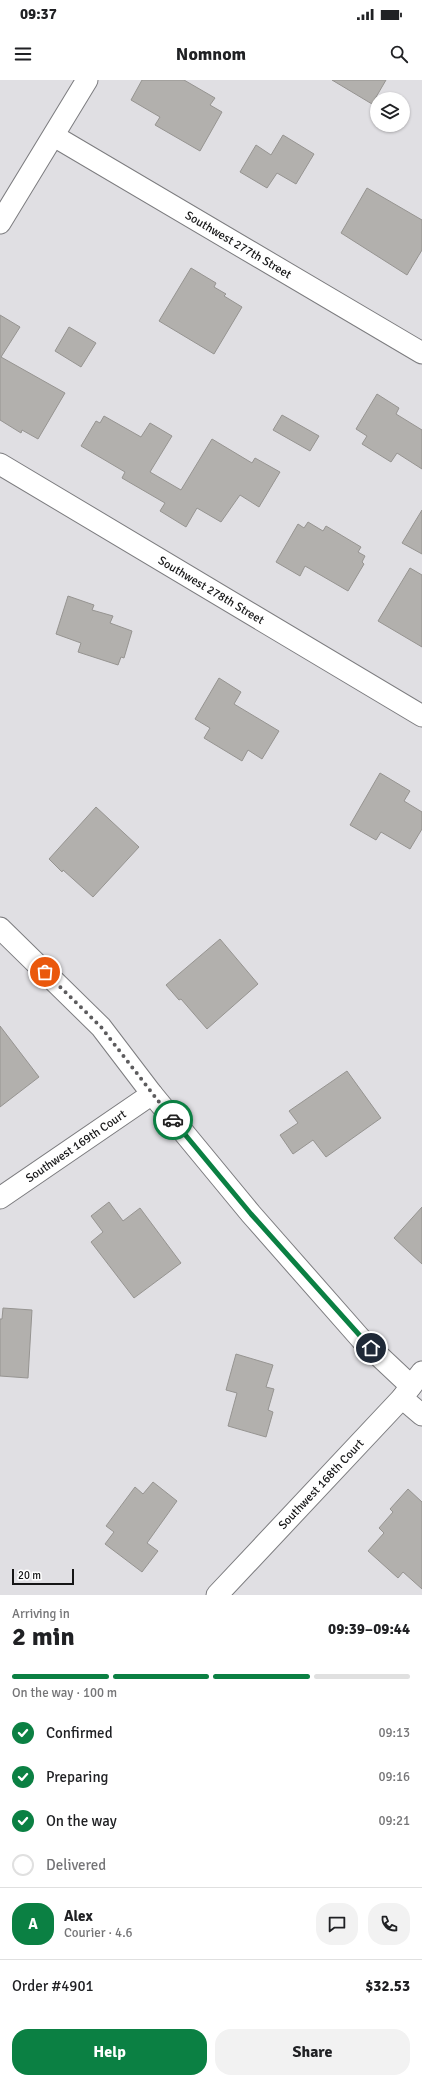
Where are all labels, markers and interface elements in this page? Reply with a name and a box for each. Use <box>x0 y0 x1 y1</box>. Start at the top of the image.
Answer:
text: 09:37 <box>20 5 57 23</box>
icon: menu <box>12 43 34 65</box>
text: Nomnom <box>176 43 246 65</box>
icon: search <box>388 43 410 65</box>
map controls <box>370 92 410 132</box>
button: layers <box>370 92 410 132</box>
street label: Southwest 277th Street <box>182 208 294 282</box>
street label: Southwest 278th Street <box>155 553 267 628</box>
pin <box>28 955 62 989</box>
icon: bag <box>34 961 56 983</box>
courier <box>153 1100 193 1140</box>
street label: Southwest 169th Court <box>23 1107 129 1186</box>
icon: car <box>162 1109 184 1131</box>
pin <box>354 1331 388 1365</box>
icon: home <box>360 1337 382 1359</box>
street label: Southwest 168th Court <box>275 1436 367 1533</box>
scale bar <box>12 1567 74 1586</box>
text: 20 m <box>18 1569 41 1582</box>
text: Arriving in <box>12 1606 70 1622</box>
text: 09:39–09:44 <box>328 1620 410 1638</box>
text: 2 min <box>12 1621 75 1653</box>
text: On the way · 100 m <box>12 1685 117 1701</box>
icon: check <box>12 1722 34 1744</box>
text: Confirmed <box>46 1724 113 1742</box>
text: 09:13 <box>378 1725 410 1741</box>
icon: check <box>12 1766 34 1788</box>
text: Preparing <box>46 1768 109 1786</box>
text: 09:16 <box>378 1769 410 1785</box>
icon: check <box>12 1810 34 1832</box>
text: On the way <box>46 1812 117 1830</box>
text: 09:21 <box>378 1813 410 1829</box>
text: Delivered <box>46 1856 106 1874</box>
button: chat <box>316 1903 358 1945</box>
button: phone <box>368 1903 410 1945</box>
text: Alex <box>64 1907 93 1925</box>
text: A <box>28 1915 38 1933</box>
text: Courier · 4.6 <box>64 1925 133 1941</box>
text: Order #4901 <box>12 1977 94 1995</box>
text: $32.53 <box>365 1977 410 1995</box>
button: Help <box>12 2029 207 2075</box>
button: Share <box>215 2029 410 2075</box>

